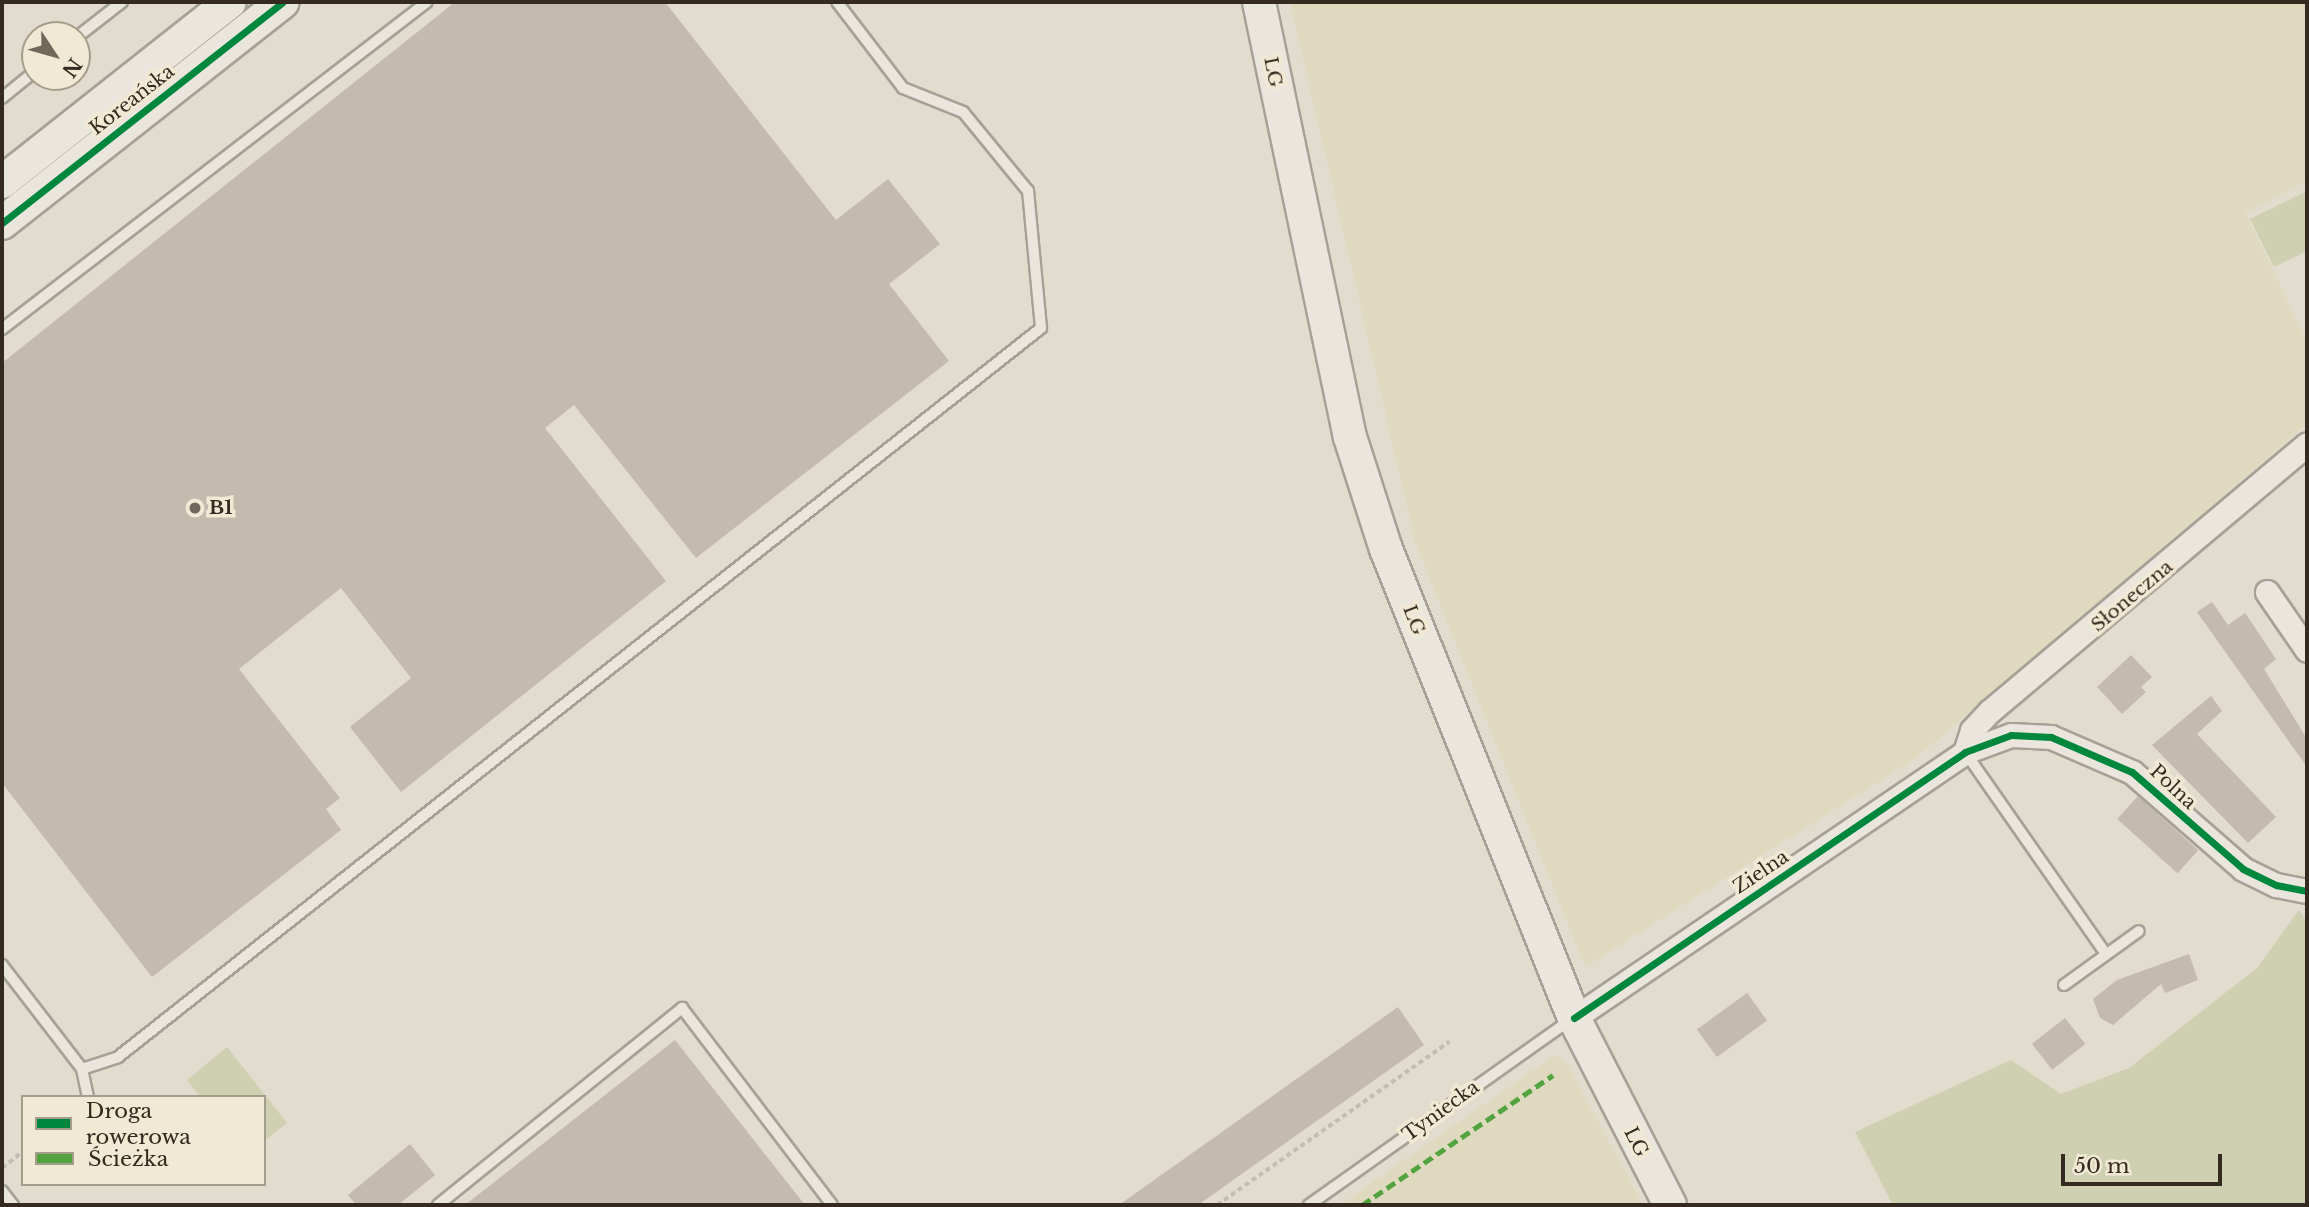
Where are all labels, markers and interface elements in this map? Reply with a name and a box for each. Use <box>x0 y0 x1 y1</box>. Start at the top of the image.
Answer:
north arrow <box>21 21 91 91</box>
text: N <box>57 53 86 81</box>
street label: LG <box>1259 55 1287 89</box>
street label: Koreańska <box>85 60 179 140</box>
place label: B1 <box>209 497 232 519</box>
marker: B1 <box>187 500 203 516</box>
street label: Słoneczna <box>2087 555 2177 637</box>
street label: LG <box>1398 602 1430 638</box>
street label: Polna <box>2145 760 2201 814</box>
street label: Zielna <box>1729 845 1793 899</box>
street label: Tyniecka <box>1398 1076 1484 1146</box>
legend <box>21 1095 266 1186</box>
text: Droga rowerowa <box>86 1098 191 1150</box>
street label: LG <box>1619 1123 1653 1161</box>
scale bar <box>2064 1140 2225 1184</box>
text: Ścieżka <box>88 1146 168 1172</box>
text: 50 m <box>2074 1153 2129 1179</box>

